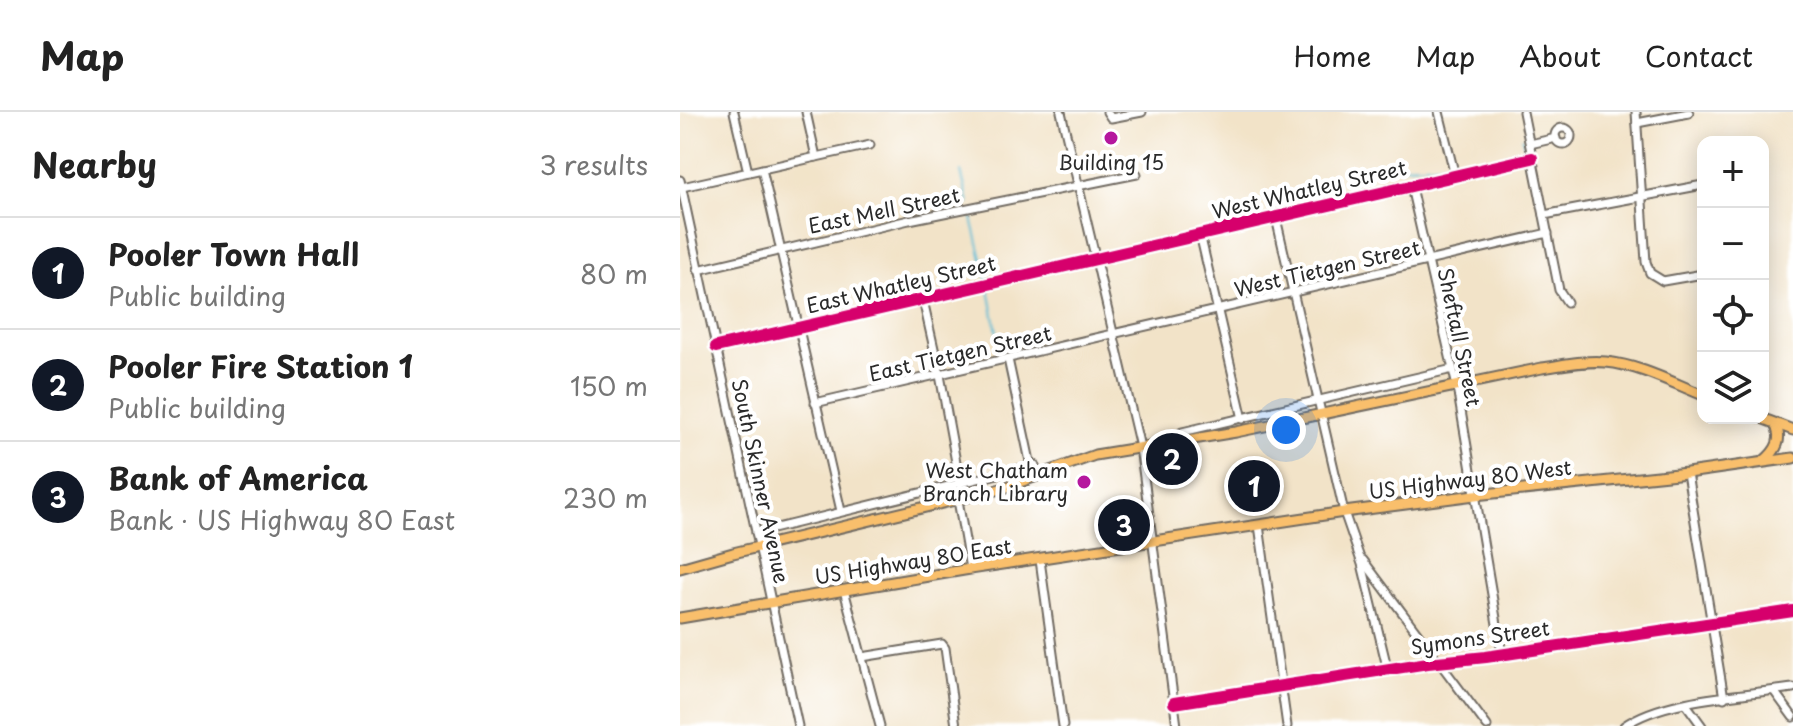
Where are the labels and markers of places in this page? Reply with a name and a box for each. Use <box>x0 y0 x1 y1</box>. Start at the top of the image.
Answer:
marker: Building 15 <box>1102 129 1120 147</box>
place label: Building 15 <box>1058 147 1164 177</box>
pin: 2 <box>1146 429 1198 489</box>
place label: West Chatham Branch Library <box>922 455 1068 508</box>
pin: 1 <box>1228 456 1280 516</box>
marker: West Chatham Branch Library <box>1075 473 1093 491</box>
pin: 3 <box>1098 495 1150 555</box>

